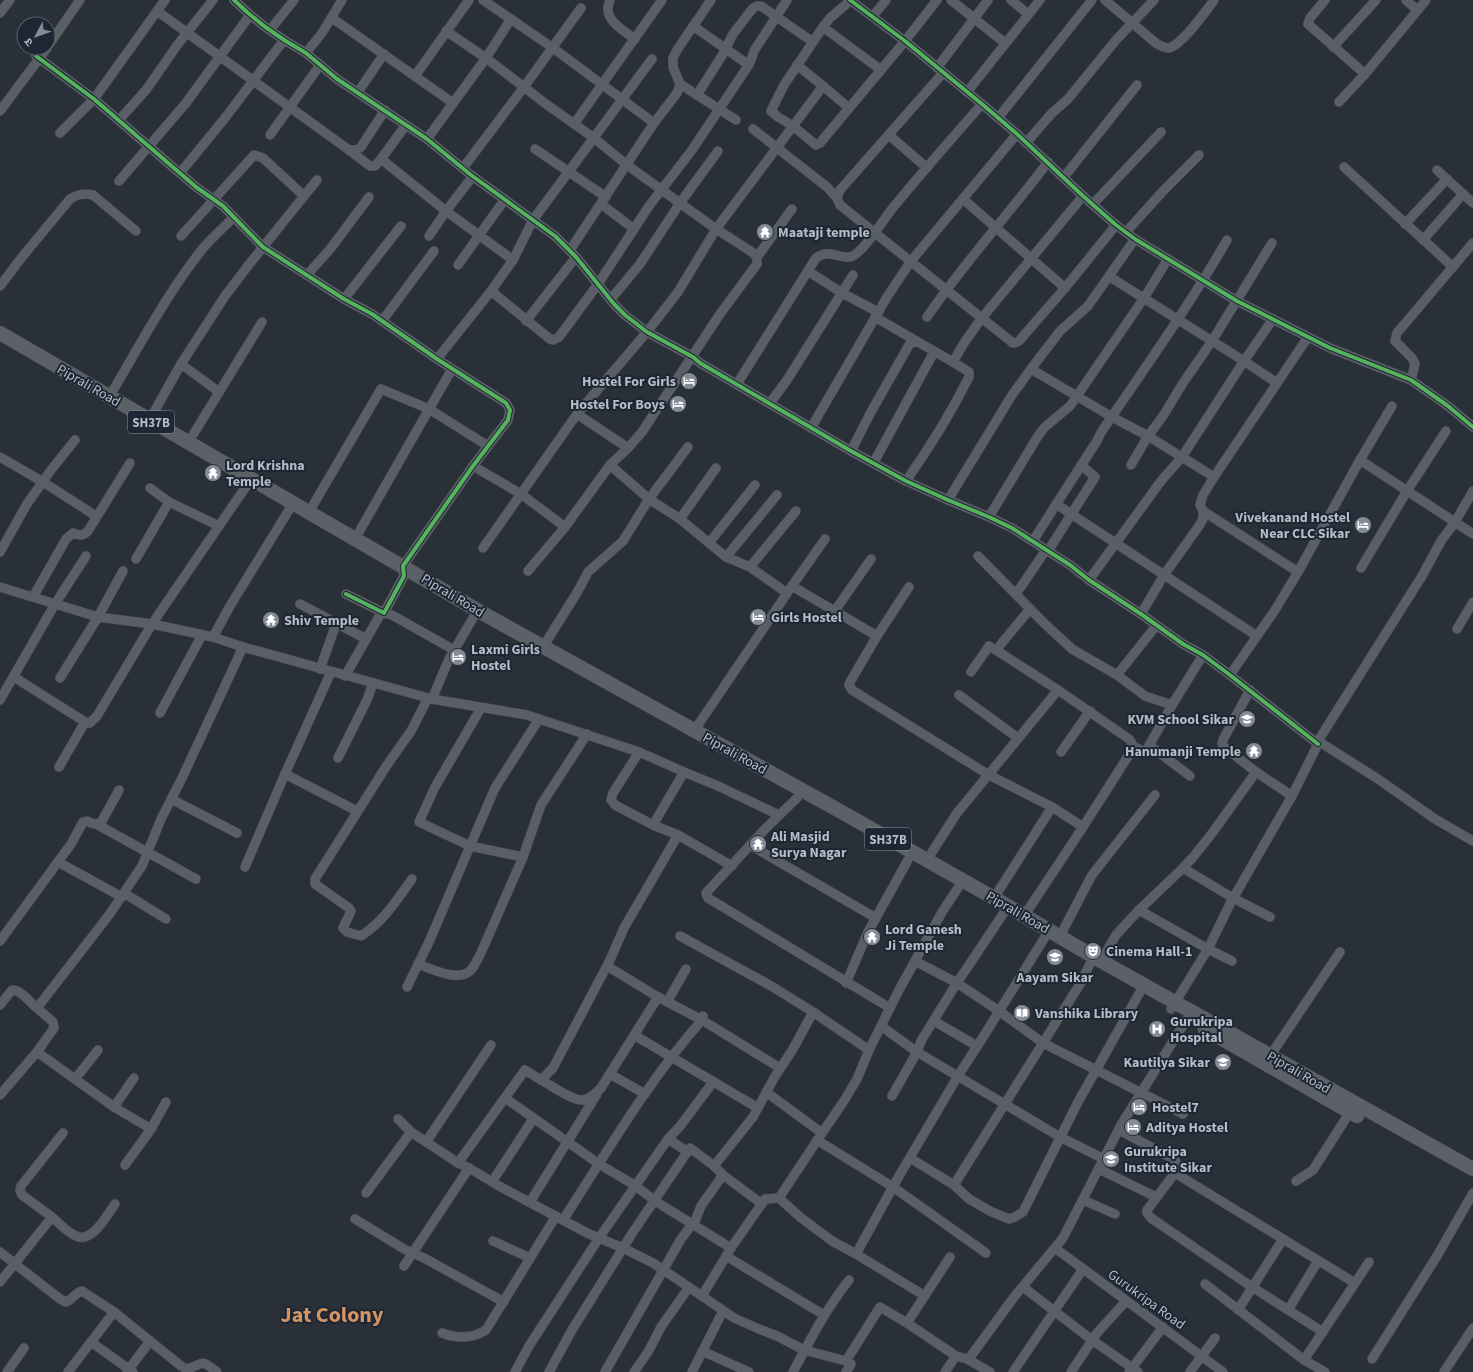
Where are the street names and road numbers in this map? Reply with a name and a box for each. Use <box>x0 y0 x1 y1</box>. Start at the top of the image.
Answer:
street label: Piprali Road <box>53 360 124 412</box>
road number: SH37B <box>128 411 174 433</box>
street label: Piprali Road <box>417 569 488 623</box>
street label: Piprali Road <box>699 728 770 780</box>
road number: SH37B <box>865 828 911 850</box>
street label: Piprali Road <box>982 887 1053 939</box>
street label: Piprali Road <box>1263 1047 1334 1099</box>
street label: Gurukripa Road <box>1104 1265 1189 1335</box>

